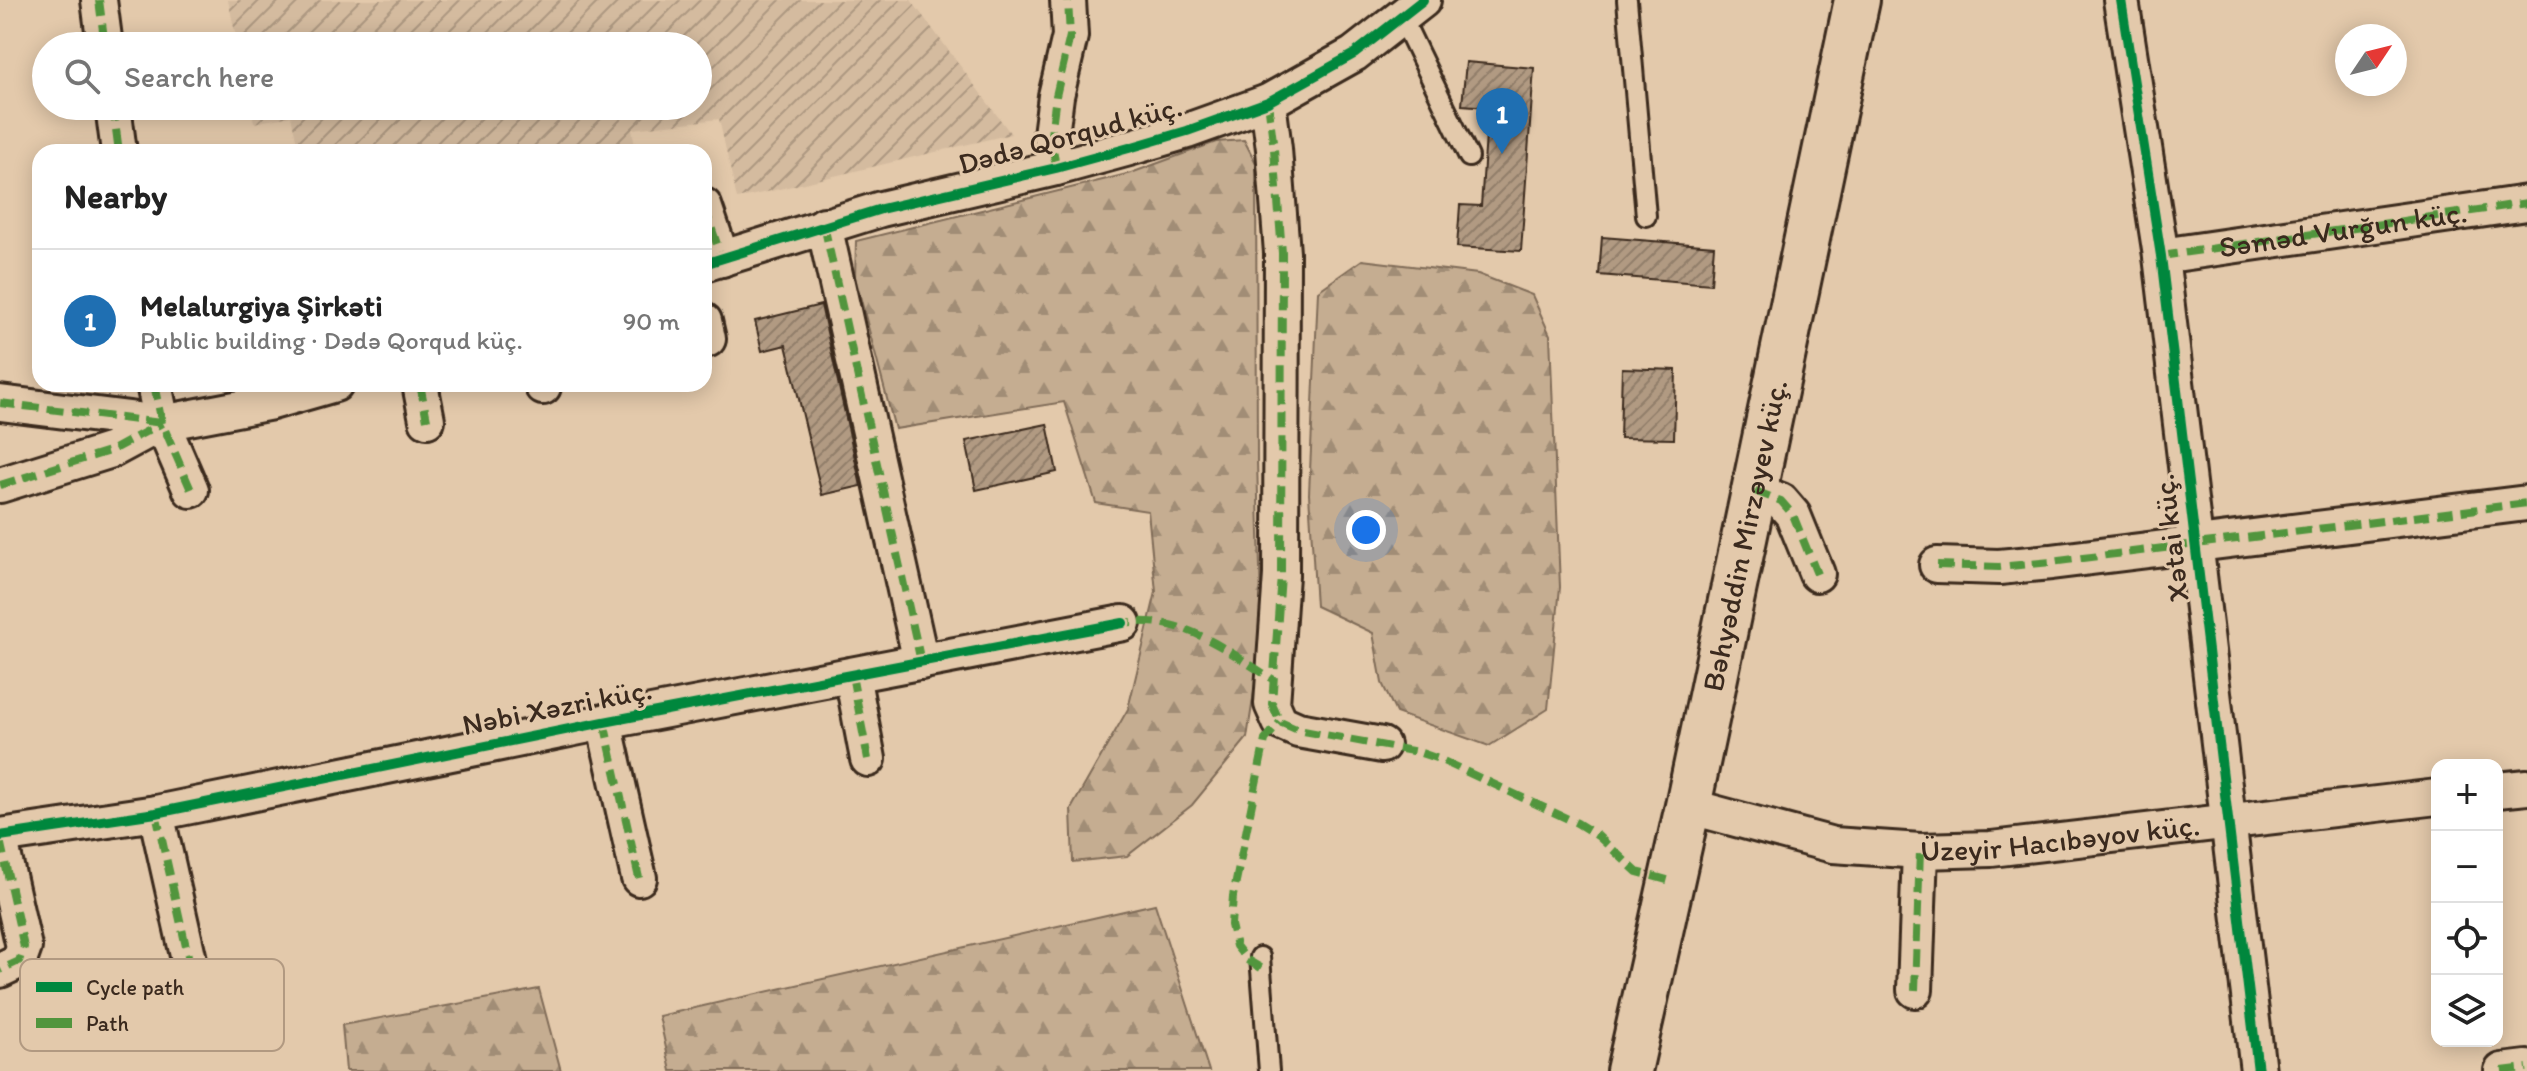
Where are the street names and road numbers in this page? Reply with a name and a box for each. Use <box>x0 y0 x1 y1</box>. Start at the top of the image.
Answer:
street label: Dədə Qorqud küç. <box>954 87 1186 182</box>
street label: Səməd Vurğun küç. <box>2217 193 2469 265</box>
street label: Bəhyəddin Mirzəyev küç. <box>1694 376 1795 695</box>
street label: Xətai küç. <box>2144 472 2197 604</box>
street label: Nəbi Xəzri küç. <box>459 670 655 743</box>
street label: Üzeyir Hacıbəyov küç. <box>1920 806 2202 869</box>

